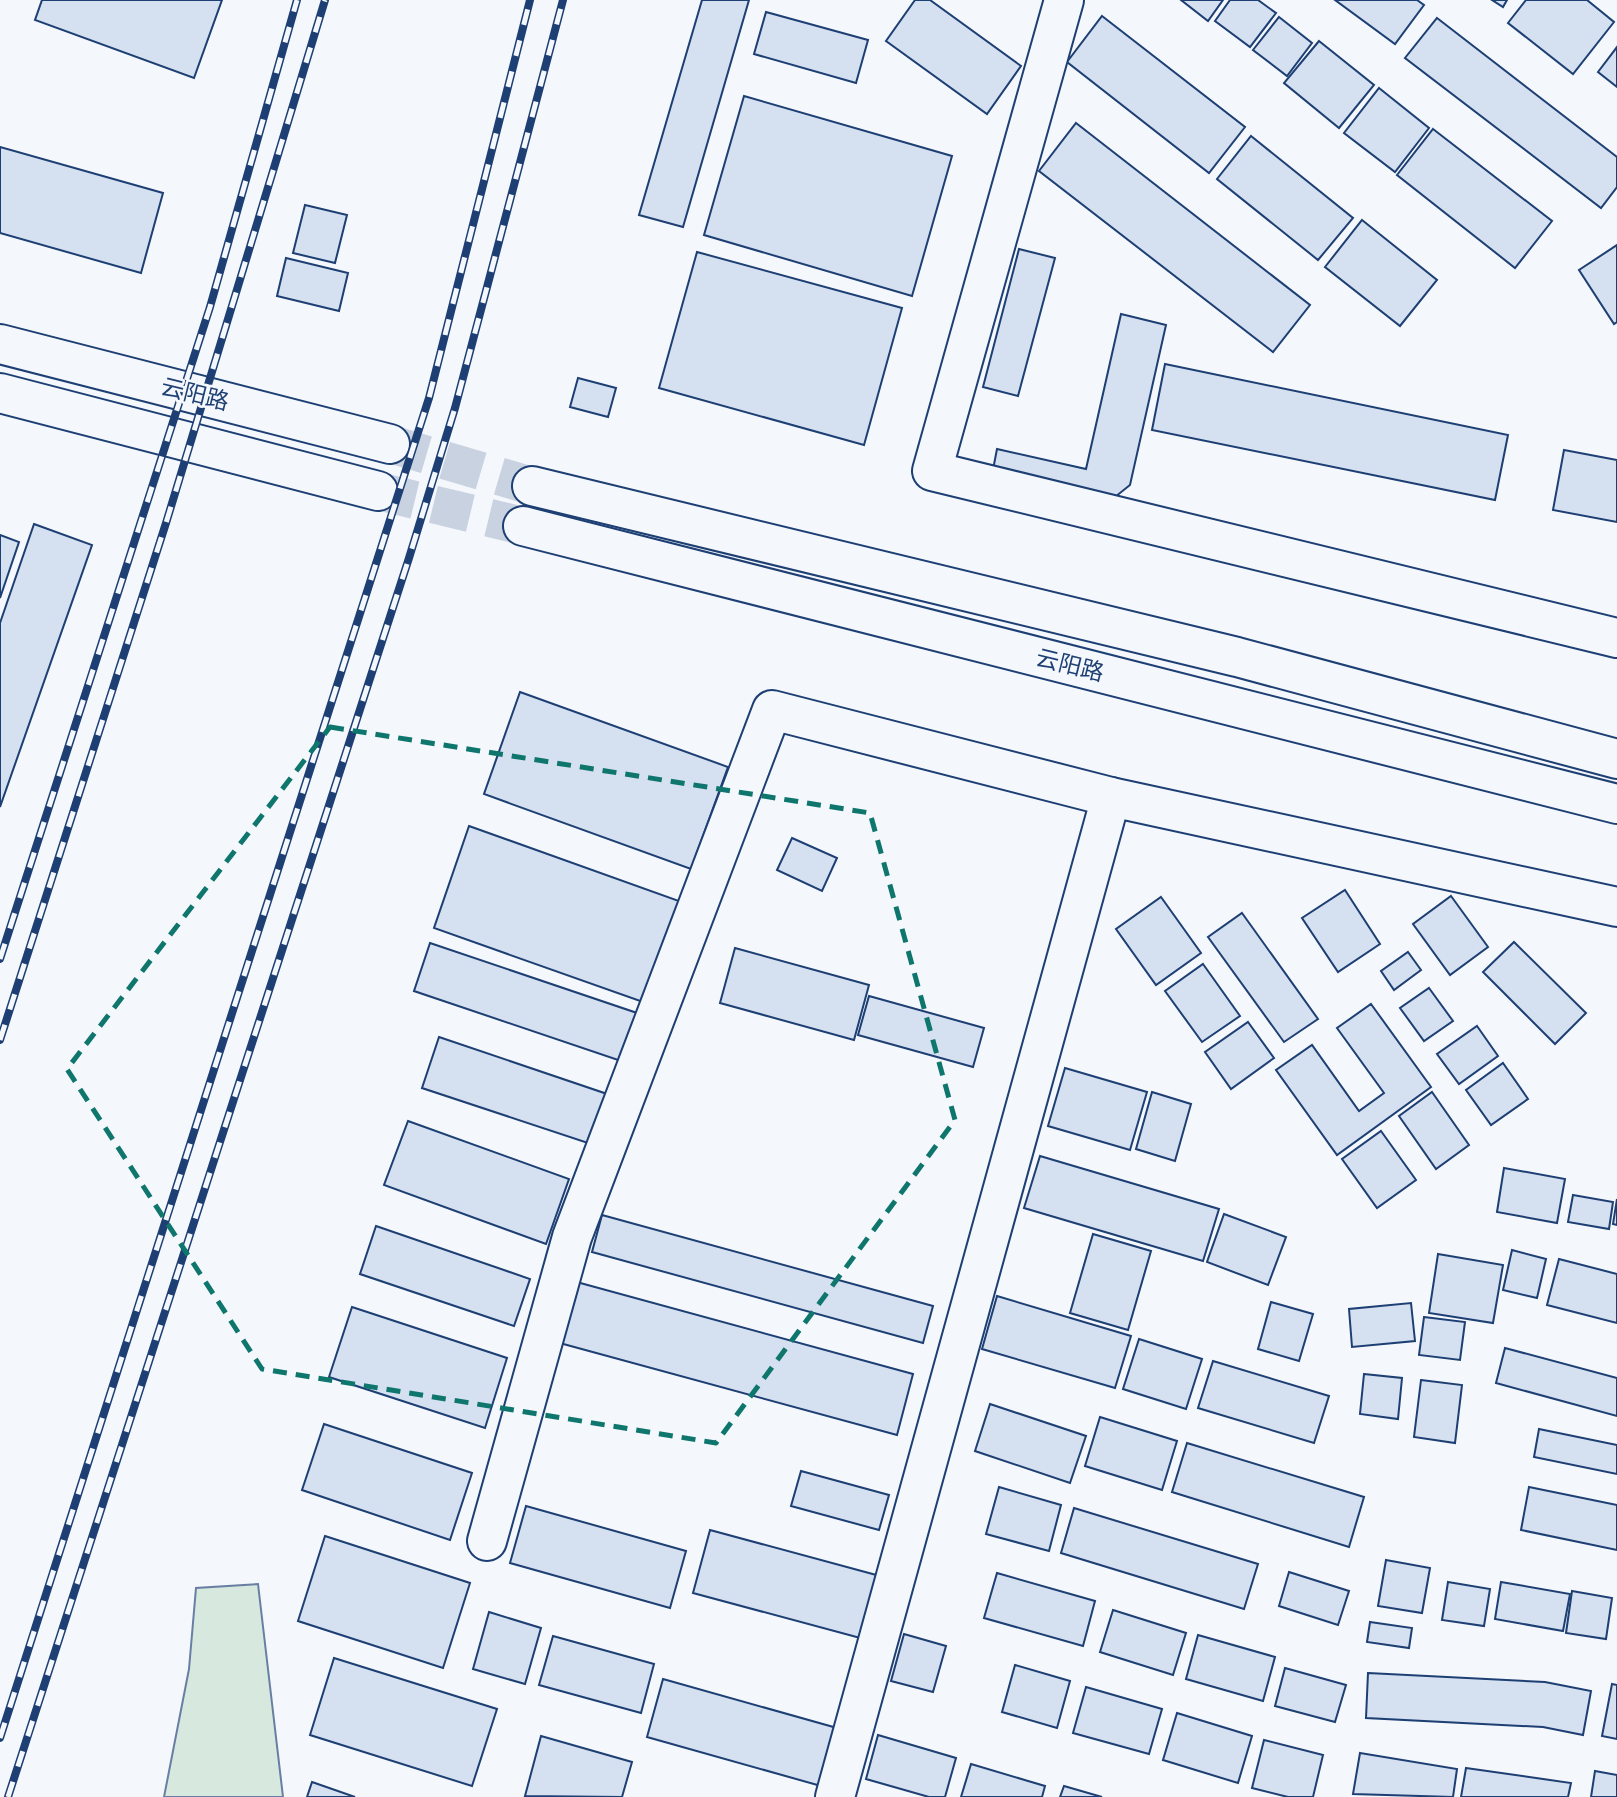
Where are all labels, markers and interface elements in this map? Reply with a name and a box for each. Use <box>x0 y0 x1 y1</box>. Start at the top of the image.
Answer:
street label: 云阳路 <box>158 371 232 415</box>
street label: 云阳路 <box>1033 642 1107 686</box>

